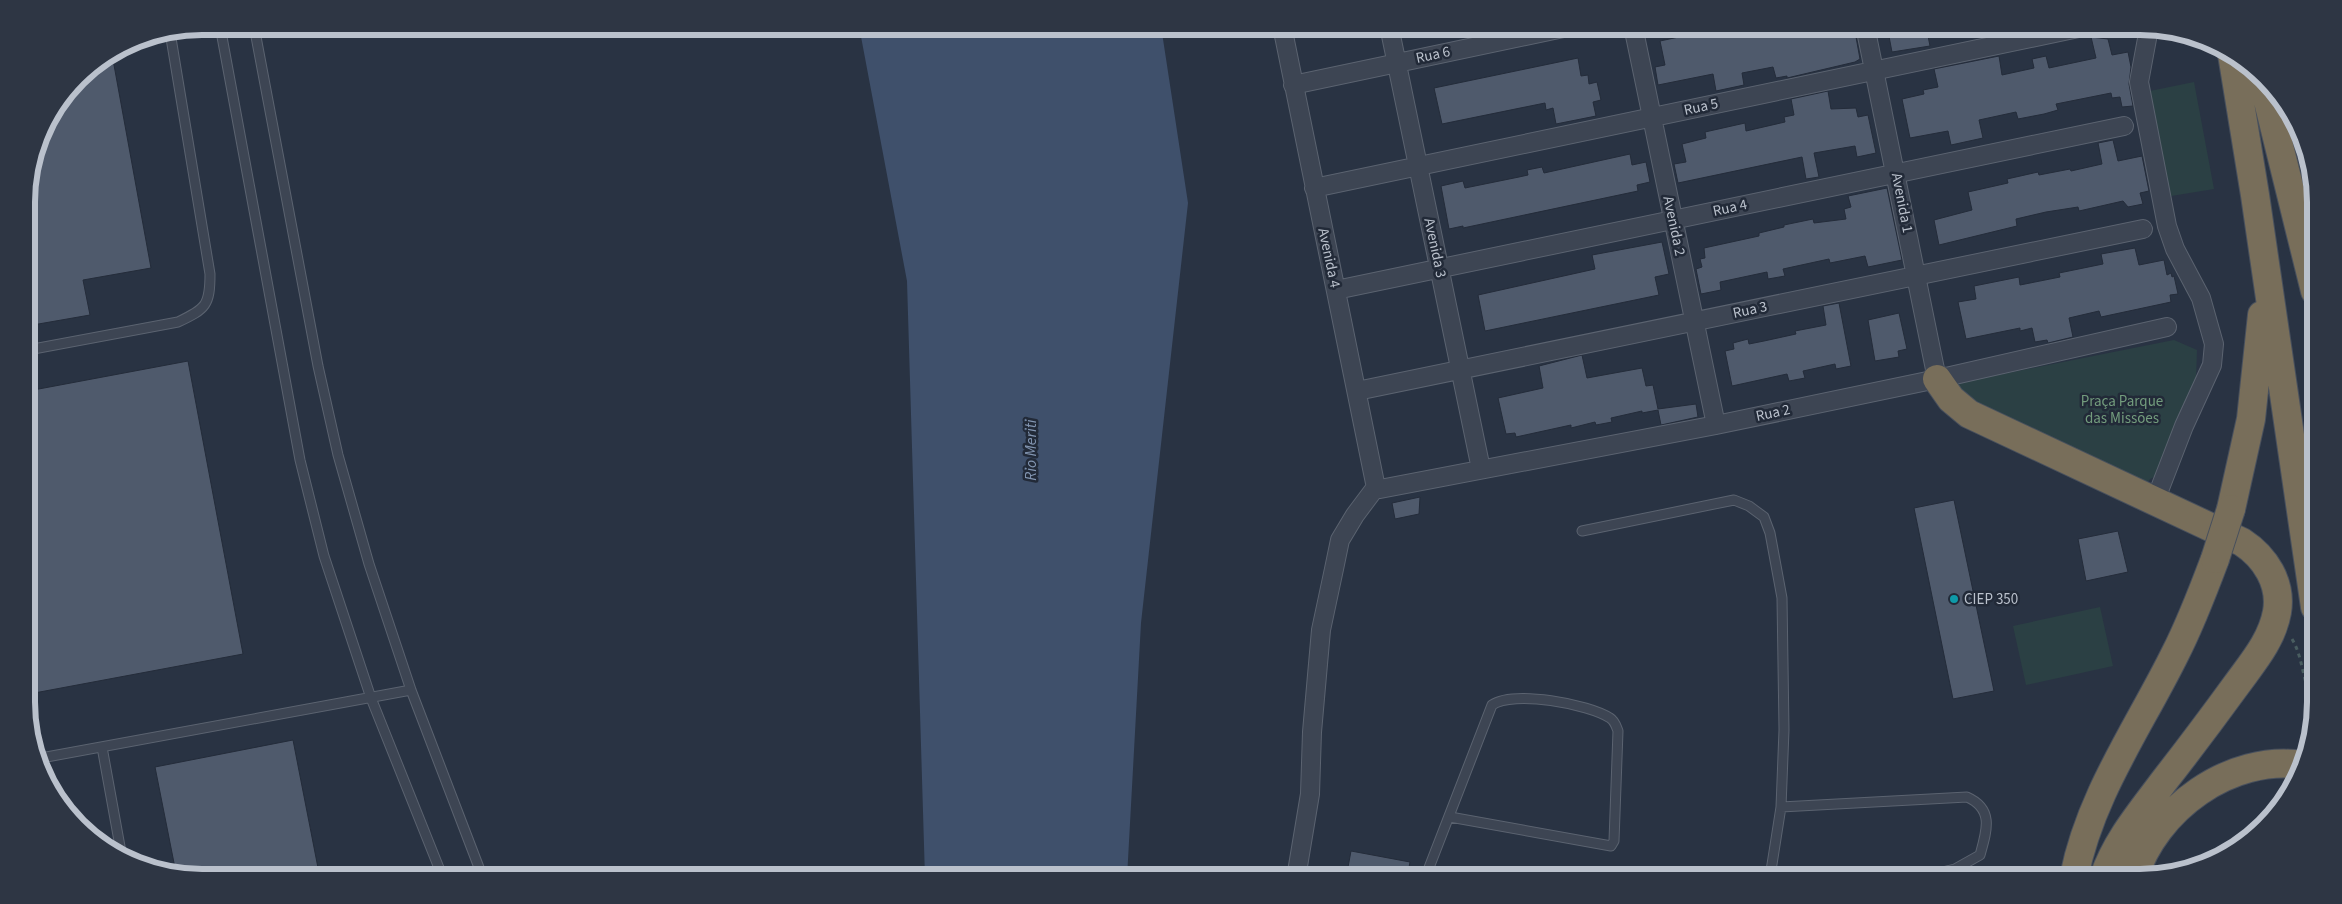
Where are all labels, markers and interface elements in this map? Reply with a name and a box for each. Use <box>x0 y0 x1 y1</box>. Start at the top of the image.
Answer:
street label: Rua 6 <box>1414 41 1452 69</box>
street label: Rua 5 <box>1682 93 1720 121</box>
street label: Avenida 1 <box>1886 171 1918 235</box>
street label: Avenida 2 <box>1657 194 1691 258</box>
street label: Rua 4 <box>1711 194 1750 222</box>
street label: Avenida 3 <box>1418 216 1452 280</box>
street label: Avenida 4 <box>1312 226 1346 290</box>
street label: Rua 3 <box>1731 296 1769 324</box>
park label: Praça Parque das Missões <box>2081 391 2163 429</box>
street label: Rua 2 <box>1754 399 1792 427</box>
water label: Rio Meriti <box>1020 419 1042 481</box>
place label: CIEP 350 <box>1964 589 2018 610</box>
marker: CIEP 350 <box>1948 593 1960 605</box>

